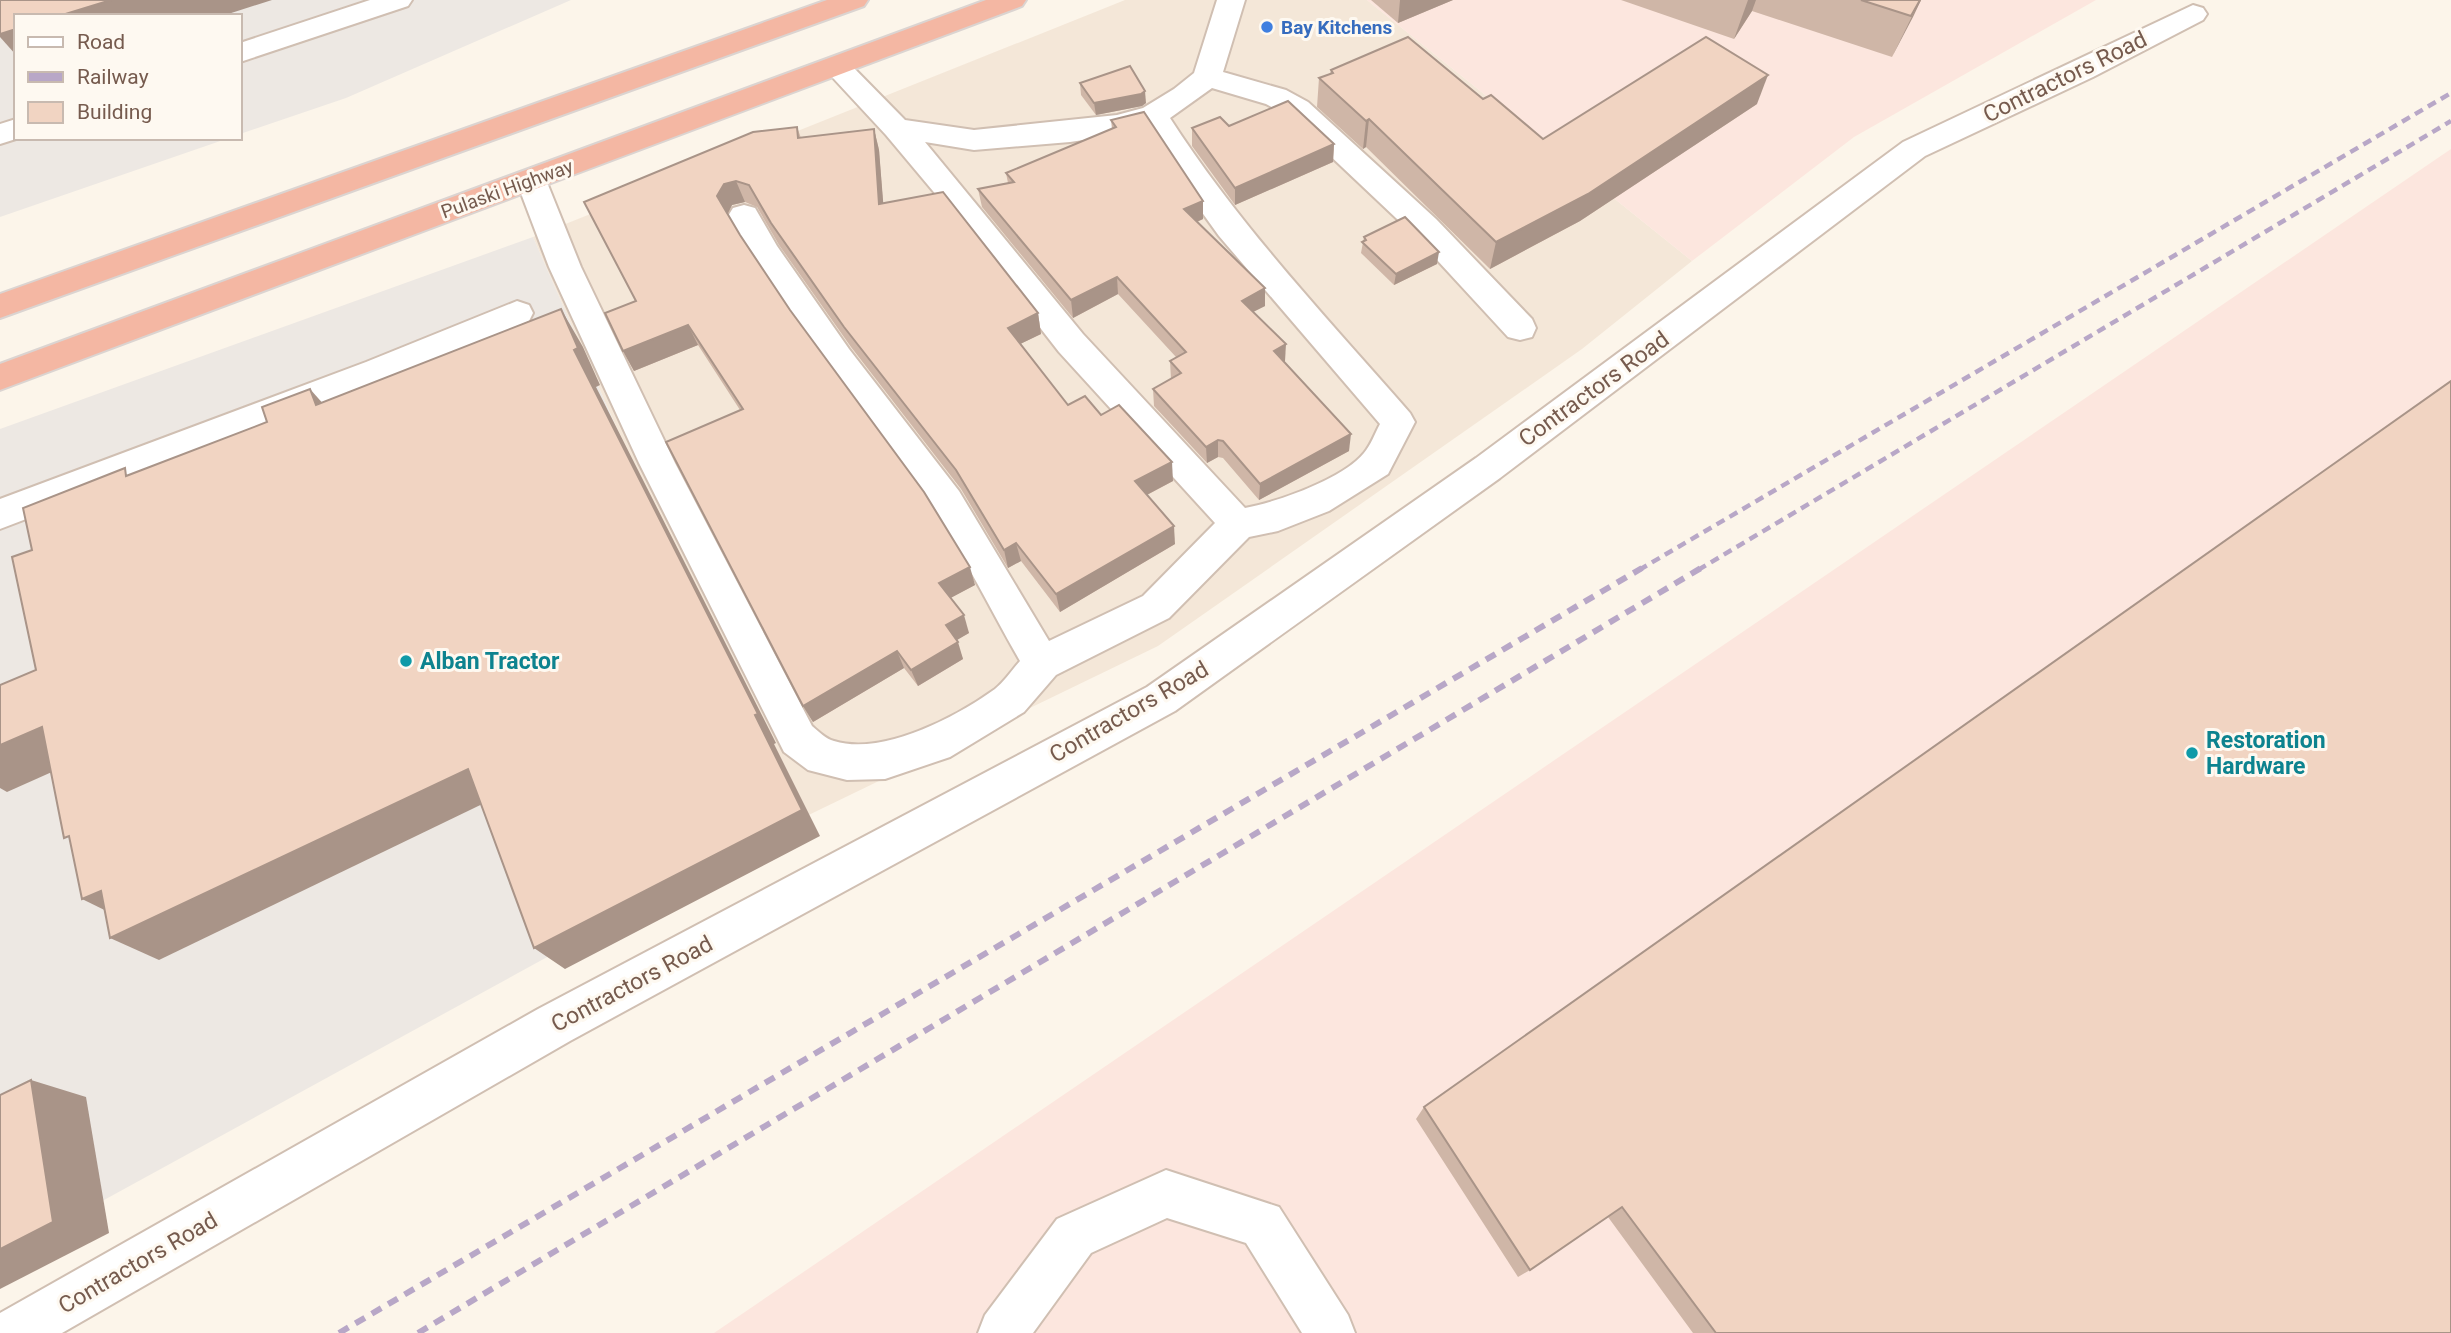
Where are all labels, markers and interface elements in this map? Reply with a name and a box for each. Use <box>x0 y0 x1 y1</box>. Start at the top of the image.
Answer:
legend <box>14 14 242 140</box>
place label: Bay Kitchens <box>1281 16 1392 39</box>
marker: Bay Kitchens <box>1259 19 1275 35</box>
street label: Contractors Road <box>1979 26 2151 128</box>
text: Road <box>77 30 125 54</box>
text: Railway <box>77 65 149 89</box>
text: Building <box>77 100 152 124</box>
street label: Pulaski Highway <box>438 154 576 224</box>
street label: Contractors Road <box>1514 326 1674 452</box>
place label: Alban Tractor <box>420 648 560 675</box>
marker: Alban Tractor <box>398 653 414 669</box>
street label: Contractors Road <box>1045 656 1213 768</box>
place label: Restoration Hardware <box>2206 727 2326 780</box>
marker: Restoration Hardware <box>2184 745 2200 761</box>
street label: Contractors Road <box>547 930 717 1038</box>
street label: Contractors Road <box>54 1207 222 1319</box>

